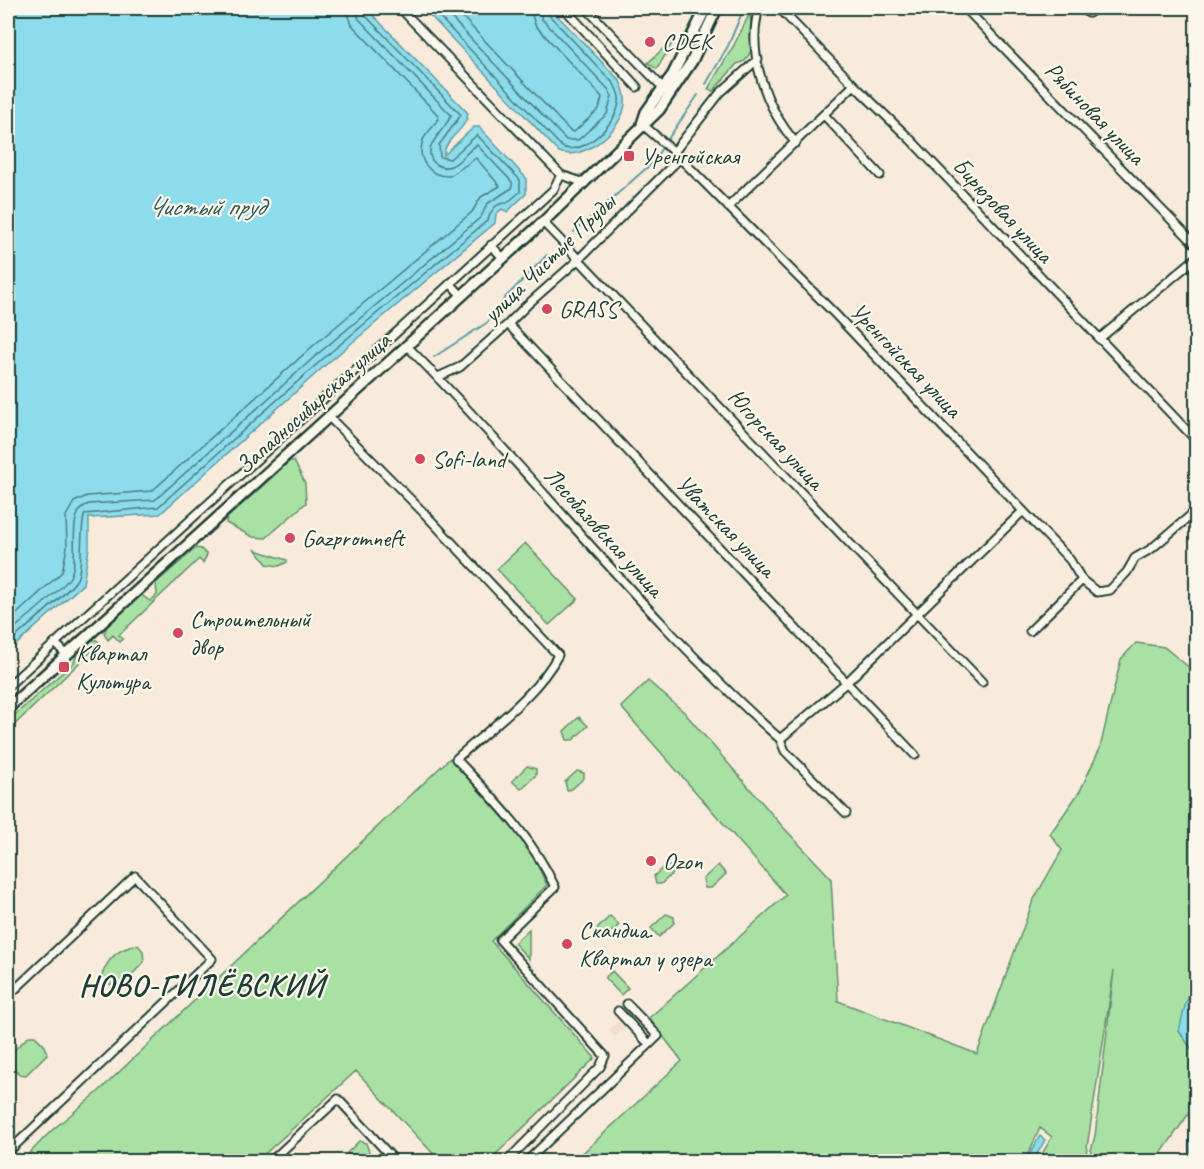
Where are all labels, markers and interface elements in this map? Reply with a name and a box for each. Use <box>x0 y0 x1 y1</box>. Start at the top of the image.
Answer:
place label: CDEK <box>662 27 716 57</box>
marker: CDEK <box>643 35 657 49</box>
street label: Рябиновая улица <box>1038 55 1152 172</box>
place label: Уренгойская <box>641 141 741 171</box>
marker: Уренгойская <box>622 149 636 163</box>
street label: Бирюзовая улица <box>946 151 1060 270</box>
street label: улица Чистые Пруды <box>475 186 623 330</box>
water label: Чистый пруд <box>148 190 270 223</box>
place label: GRASS <box>559 294 622 324</box>
street label: Уренгойская улица <box>844 296 969 425</box>
marker: GRASS <box>540 302 554 316</box>
street label: Западносибирская улица <box>229 324 398 481</box>
street label: Югорская улица <box>721 382 832 497</box>
place label: Sofi-land <box>432 444 509 474</box>
marker: Sofi-land <box>413 452 427 466</box>
street label: Лесобазовская улица <box>538 461 672 605</box>
street label: Уватская улица <box>670 468 784 585</box>
place label: Gazpromneft <box>302 523 406 553</box>
marker: Gazpromneft <box>283 531 297 545</box>
place label: Строительный двор <box>190 604 313 662</box>
marker: Строительный двор <box>171 626 185 640</box>
place label: Квартал Культура <box>76 638 152 696</box>
marker: Квартал Культура <box>57 660 71 674</box>
place label: Ozon <box>663 846 703 876</box>
marker: Ozon <box>644 854 658 868</box>
place label: Скандиа. Квартал у озера <box>579 915 714 973</box>
marker: Скандиа. Квартал у озера <box>560 937 574 951</box>
district label: НОВО-ГИЛЁВСКИЙ <box>79 966 328 1004</box>

